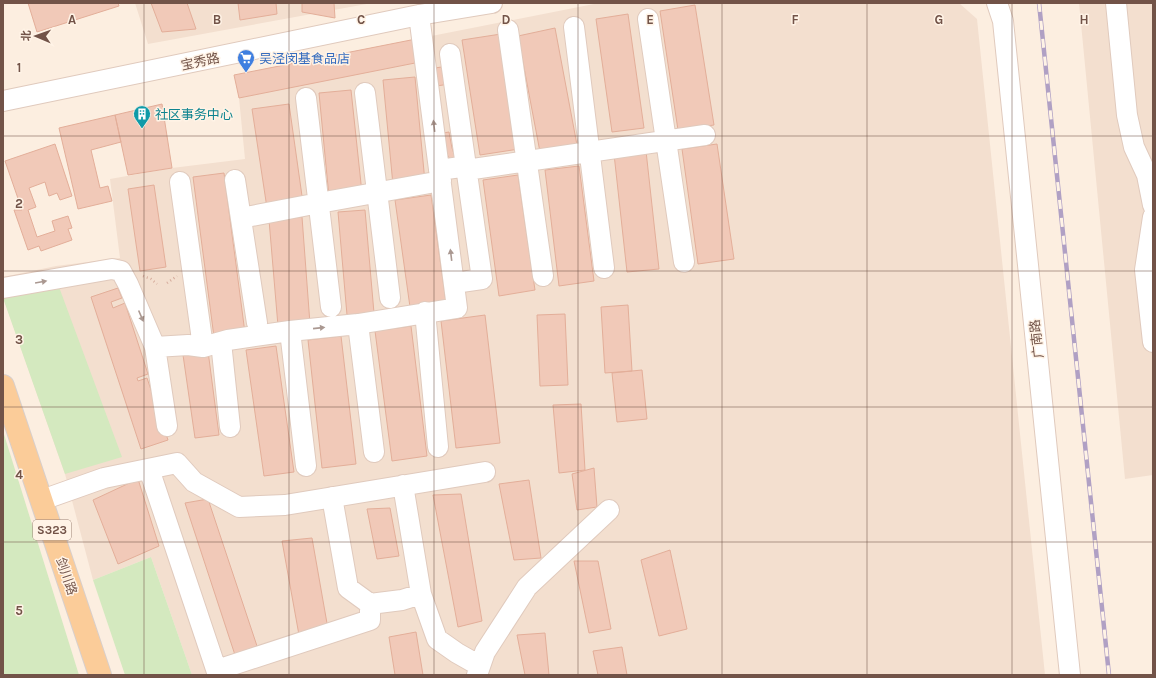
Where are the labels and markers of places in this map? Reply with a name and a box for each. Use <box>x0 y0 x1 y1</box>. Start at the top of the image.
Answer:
supermarket icon: 吴泾闵基食品店 <box>236 48 256 73</box>
place label: 吴泾闵基食品店 <box>259 51 350 66</box>
building icon: 社区事务中心 <box>132 104 152 129</box>
place label: 社区事务中心 <box>155 107 233 122</box>

